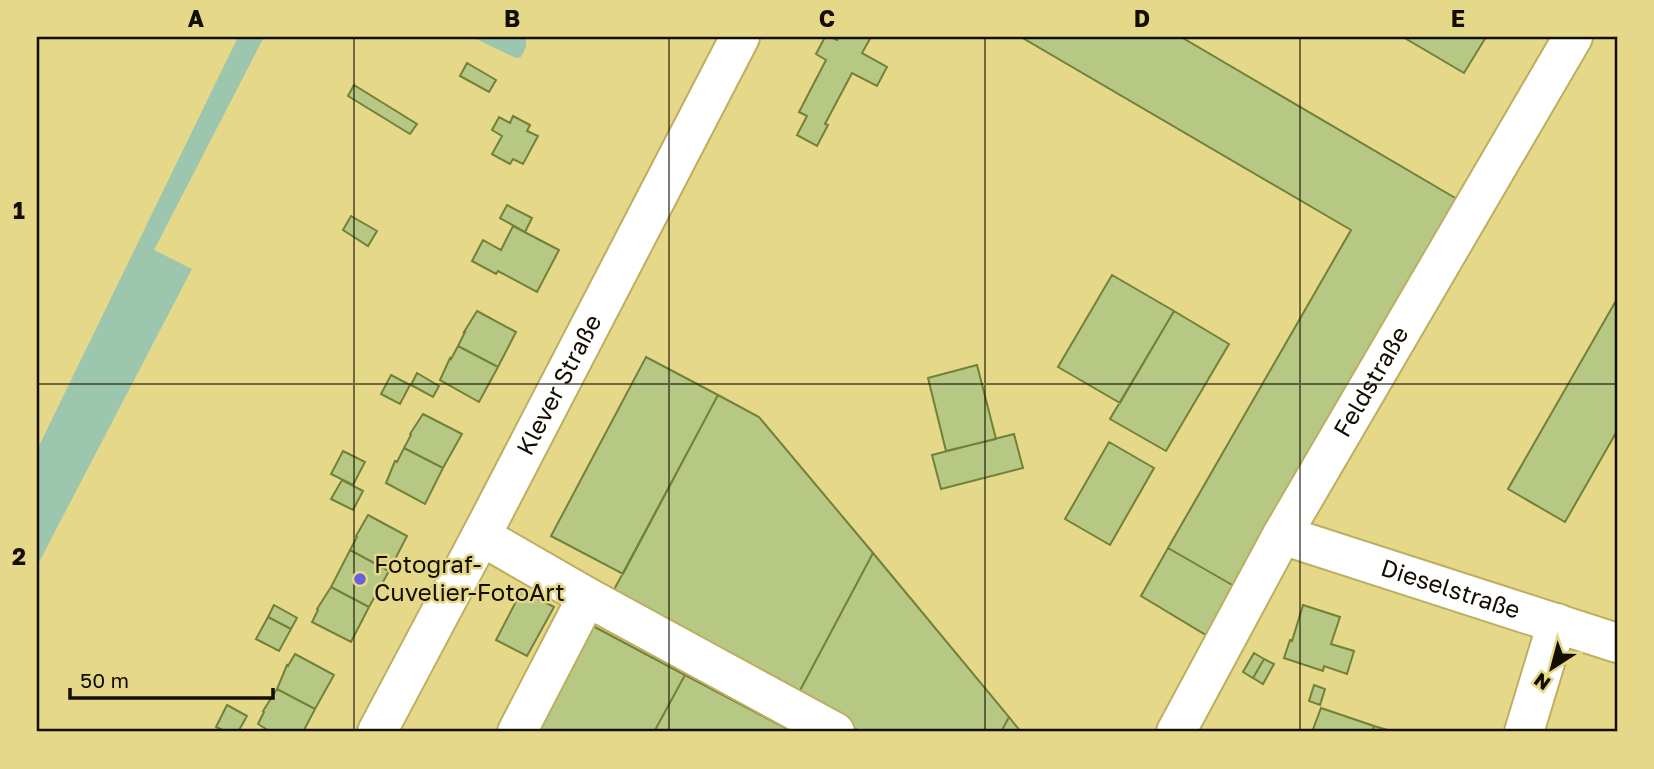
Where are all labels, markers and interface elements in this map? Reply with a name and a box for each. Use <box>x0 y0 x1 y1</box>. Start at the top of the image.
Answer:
text: A <box>188 4 205 32</box>
text: B <box>504 4 520 32</box>
text: C <box>819 4 835 32</box>
text: D <box>1134 4 1150 32</box>
text: E <box>1451 4 1465 32</box>
text: 1 <box>13 196 25 224</box>
street label: Klever Straße <box>510 309 607 460</box>
street label: Feldstraße <box>1327 321 1414 442</box>
text: 2 <box>12 542 26 570</box>
place label: Fotograf- Cuvelier-FotoArt <box>374 549 565 606</box>
street label: Dieselstraße <box>1378 552 1524 624</box>
marker: Fotograf- Cuvelier-FotoArt <box>352 571 368 587</box>
north arrow <box>1518 632 1588 702</box>
scale bar <box>70 657 273 701</box>
text: 50 m <box>80 667 129 693</box>
text: N <box>1529 669 1554 696</box>

